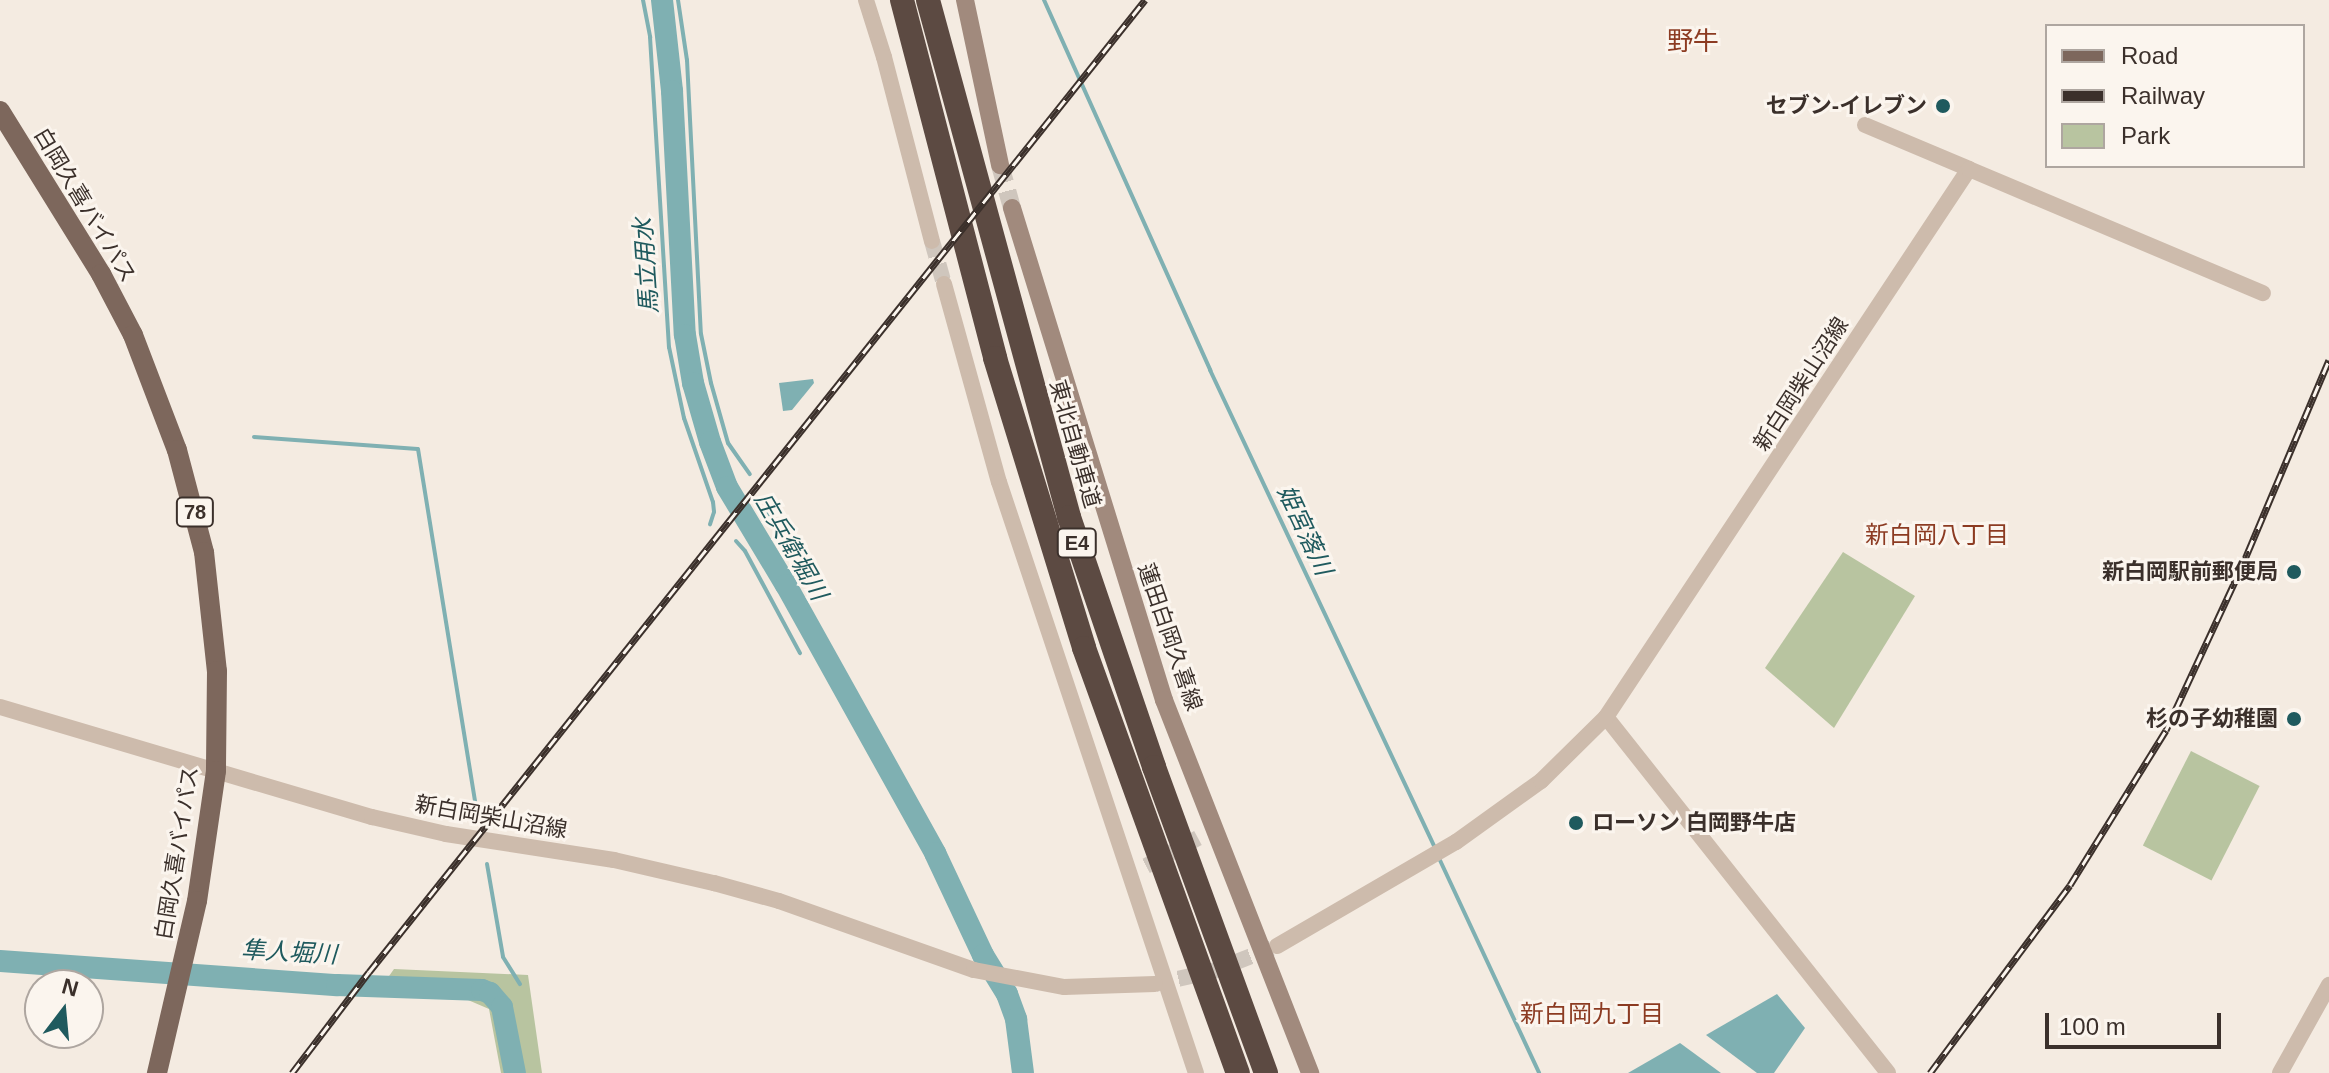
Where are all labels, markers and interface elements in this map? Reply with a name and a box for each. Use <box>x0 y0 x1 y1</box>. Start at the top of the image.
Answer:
legend <box>2045 24 2305 168</box>
district label: 野牛 <box>1667 26 1719 58</box>
text: Road <box>2121 42 2178 69</box>
text: Railway <box>2121 82 2205 109</box>
place label: セブン-イレブン <box>1766 93 1927 119</box>
marker: セブン-イレブン <box>1934 97 1952 115</box>
text: Park <box>2121 122 2170 149</box>
street label: 白岡久喜バイパス <box>28 123 142 287</box>
water label: 馬立用水 <box>628 217 664 315</box>
street label: 新白岡柴山沼線 <box>1748 312 1854 456</box>
street label: 東北自動車道 <box>1044 377 1106 511</box>
water label: 姫宮落川 <box>1272 480 1338 580</box>
water label: 庄兵衛堀川 <box>749 487 833 605</box>
road number: 78 <box>175 496 215 528</box>
district label: 新白岡八丁目 <box>1865 521 2009 549</box>
road number: E4 <box>1055 527 1099 559</box>
place label: 新白岡駅前郵便局 <box>2102 559 2278 585</box>
street label: 蓮田白岡久喜線 <box>1132 560 1208 714</box>
marker: 新白岡駅前郵便局 <box>2285 563 2303 581</box>
place label: 杉の子幼稚園 <box>2146 706 2278 732</box>
marker: 杉の子幼稚園 <box>2285 710 2303 728</box>
street label: 白岡久喜バイパス <box>150 764 204 942</box>
street label: 新白岡柴山沼線 <box>413 791 569 843</box>
place label: ローソン 白岡野牛店 <box>1592 810 1796 836</box>
marker: ローソン 白岡野牛店 <box>1567 814 1585 832</box>
water label: 隼人堀川 <box>240 935 338 969</box>
north arrow <box>24 969 104 1049</box>
text: N <box>59 973 81 1002</box>
scale bar <box>2049 997 2225 1047</box>
district label: 新白岡九丁目 <box>1520 1000 1664 1028</box>
text: 100 m <box>2059 1013 2126 1040</box>

